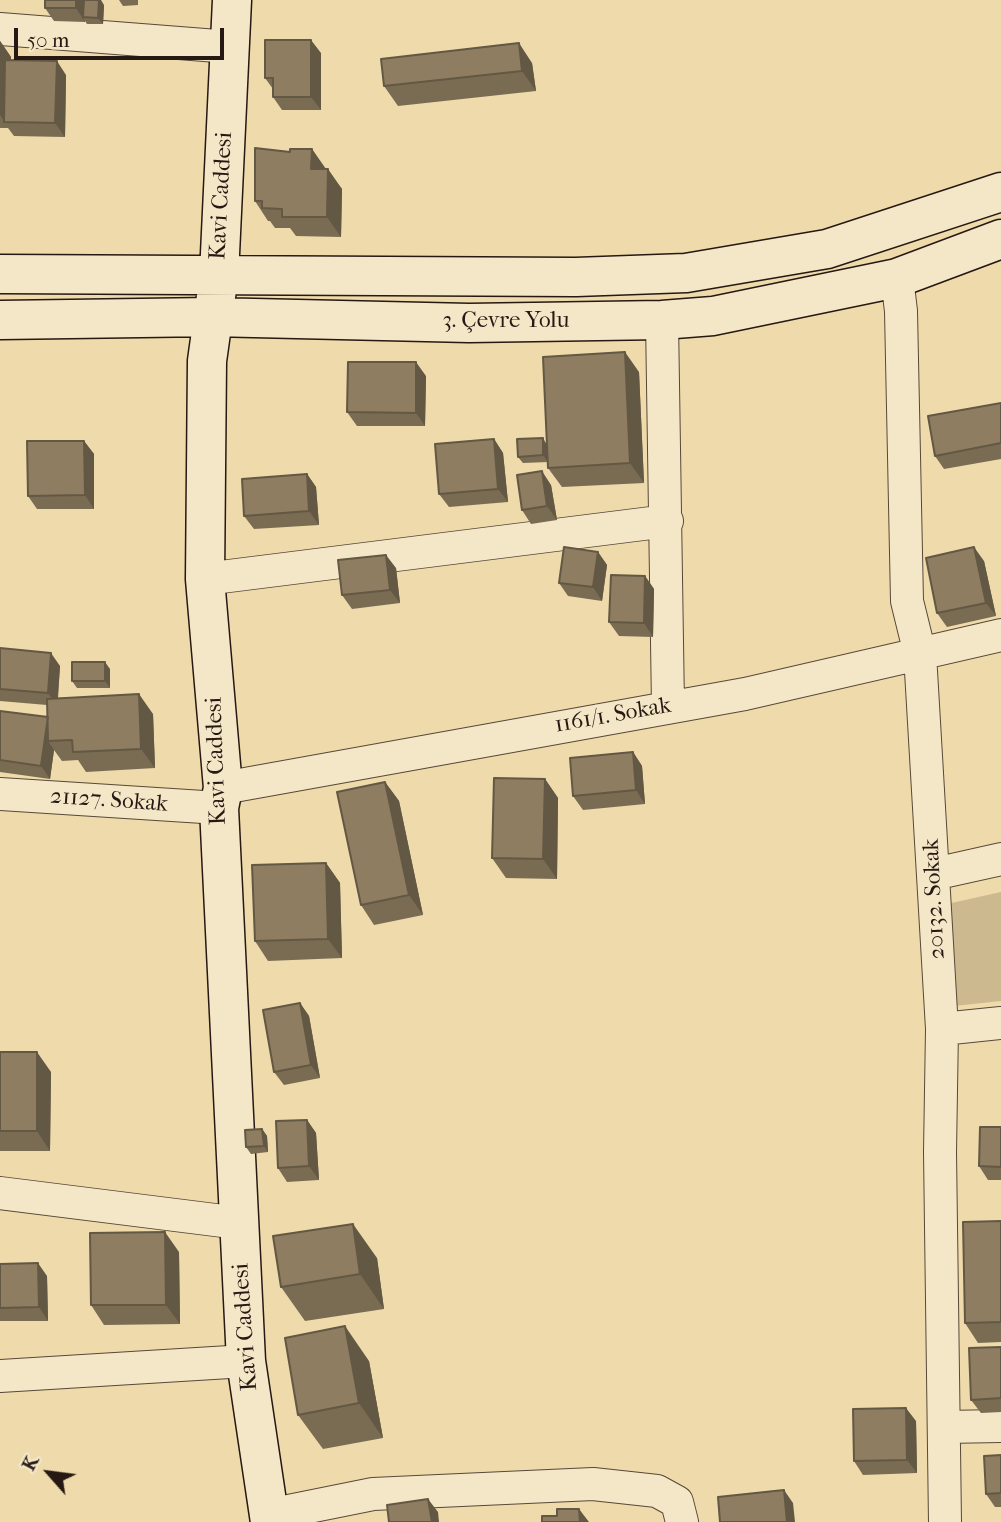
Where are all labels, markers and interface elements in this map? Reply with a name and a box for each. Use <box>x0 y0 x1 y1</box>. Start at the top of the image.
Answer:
scale bar <box>18 14 228 58</box>
text: 50 m <box>27 28 70 52</box>
street label: Kavi Caddesi <box>205 131 239 261</box>
street label: 3. Çevre Yolu <box>442 307 570 335</box>
street label: 1161/1. Sokak <box>553 692 673 740</box>
street label: Kavi Caddesi <box>201 696 233 826</box>
street label: 21127. Sokak <box>49 783 169 819</box>
street label: 20132. Sokak <box>918 838 952 960</box>
street label: Kavi Caddesi <box>228 1262 264 1392</box>
north arrow <box>14 1438 84 1508</box>
text: K <box>17 1452 43 1474</box>

